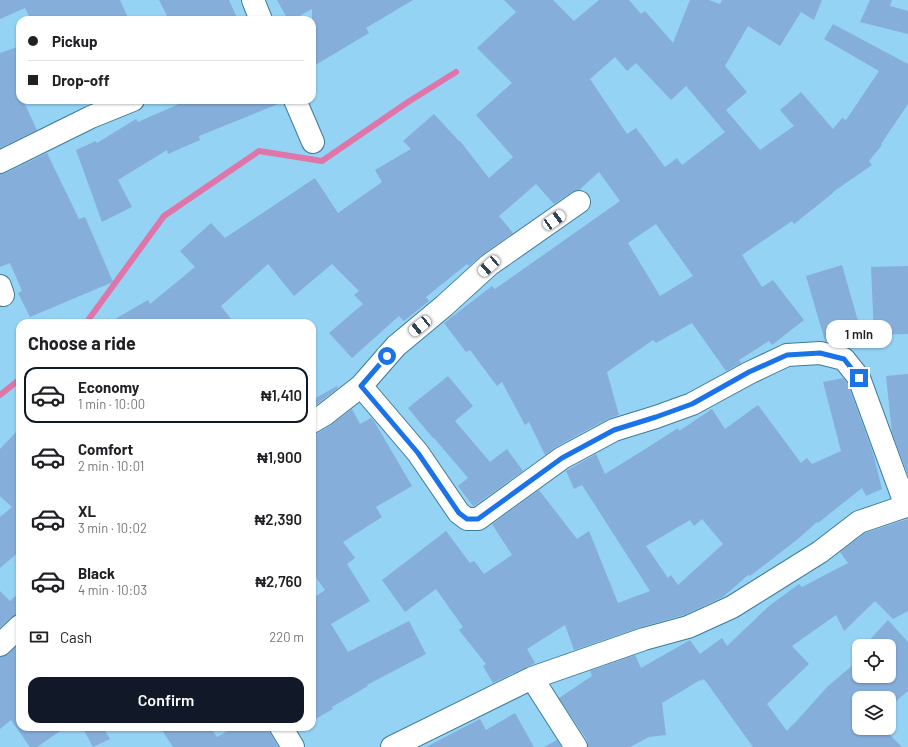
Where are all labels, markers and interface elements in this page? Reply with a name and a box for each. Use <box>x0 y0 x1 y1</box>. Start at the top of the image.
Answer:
text: Pickup <box>52 32 98 50</box>
text: Drop-off <box>52 71 110 89</box>
car <box>541 208 567 232</box>
car <box>476 254 502 278</box>
car <box>407 314 433 338</box>
callout: 1 min <box>826 320 892 348</box>
text: 1 min <box>845 326 873 342</box>
text: Choose a ride <box>28 332 136 354</box>
route start <box>378 347 396 365</box>
route end <box>850 369 868 387</box>
icon: car <box>30 377 66 413</box>
text: Economy <box>78 378 139 396</box>
text: ₦1,410 <box>261 386 302 404</box>
text: 1 min · 10:00 <box>78 396 145 412</box>
icon: car <box>30 439 66 475</box>
text: Comfort <box>78 440 133 458</box>
text: ₦1,900 <box>257 448 302 466</box>
text: 2 min · 10:01 <box>78 458 144 474</box>
icon: car <box>30 501 66 537</box>
text: XL <box>78 502 96 520</box>
text: ₦2,390 <box>255 510 302 528</box>
text: 3 min · 10:02 <box>78 520 147 536</box>
icon: car <box>30 563 66 599</box>
text: Black <box>78 564 115 582</box>
text: ₦2,760 <box>255 572 302 590</box>
text: 4 min · 10:03 <box>78 582 147 598</box>
icon: cash <box>28 626 50 648</box>
text: Cash <box>60 628 92 646</box>
text: 220 m <box>269 629 304 645</box>
map controls <box>852 639 896 735</box>
button: locate <box>852 639 896 683</box>
button: Confirm <box>28 677 304 723</box>
button: layers <box>852 691 896 735</box>

